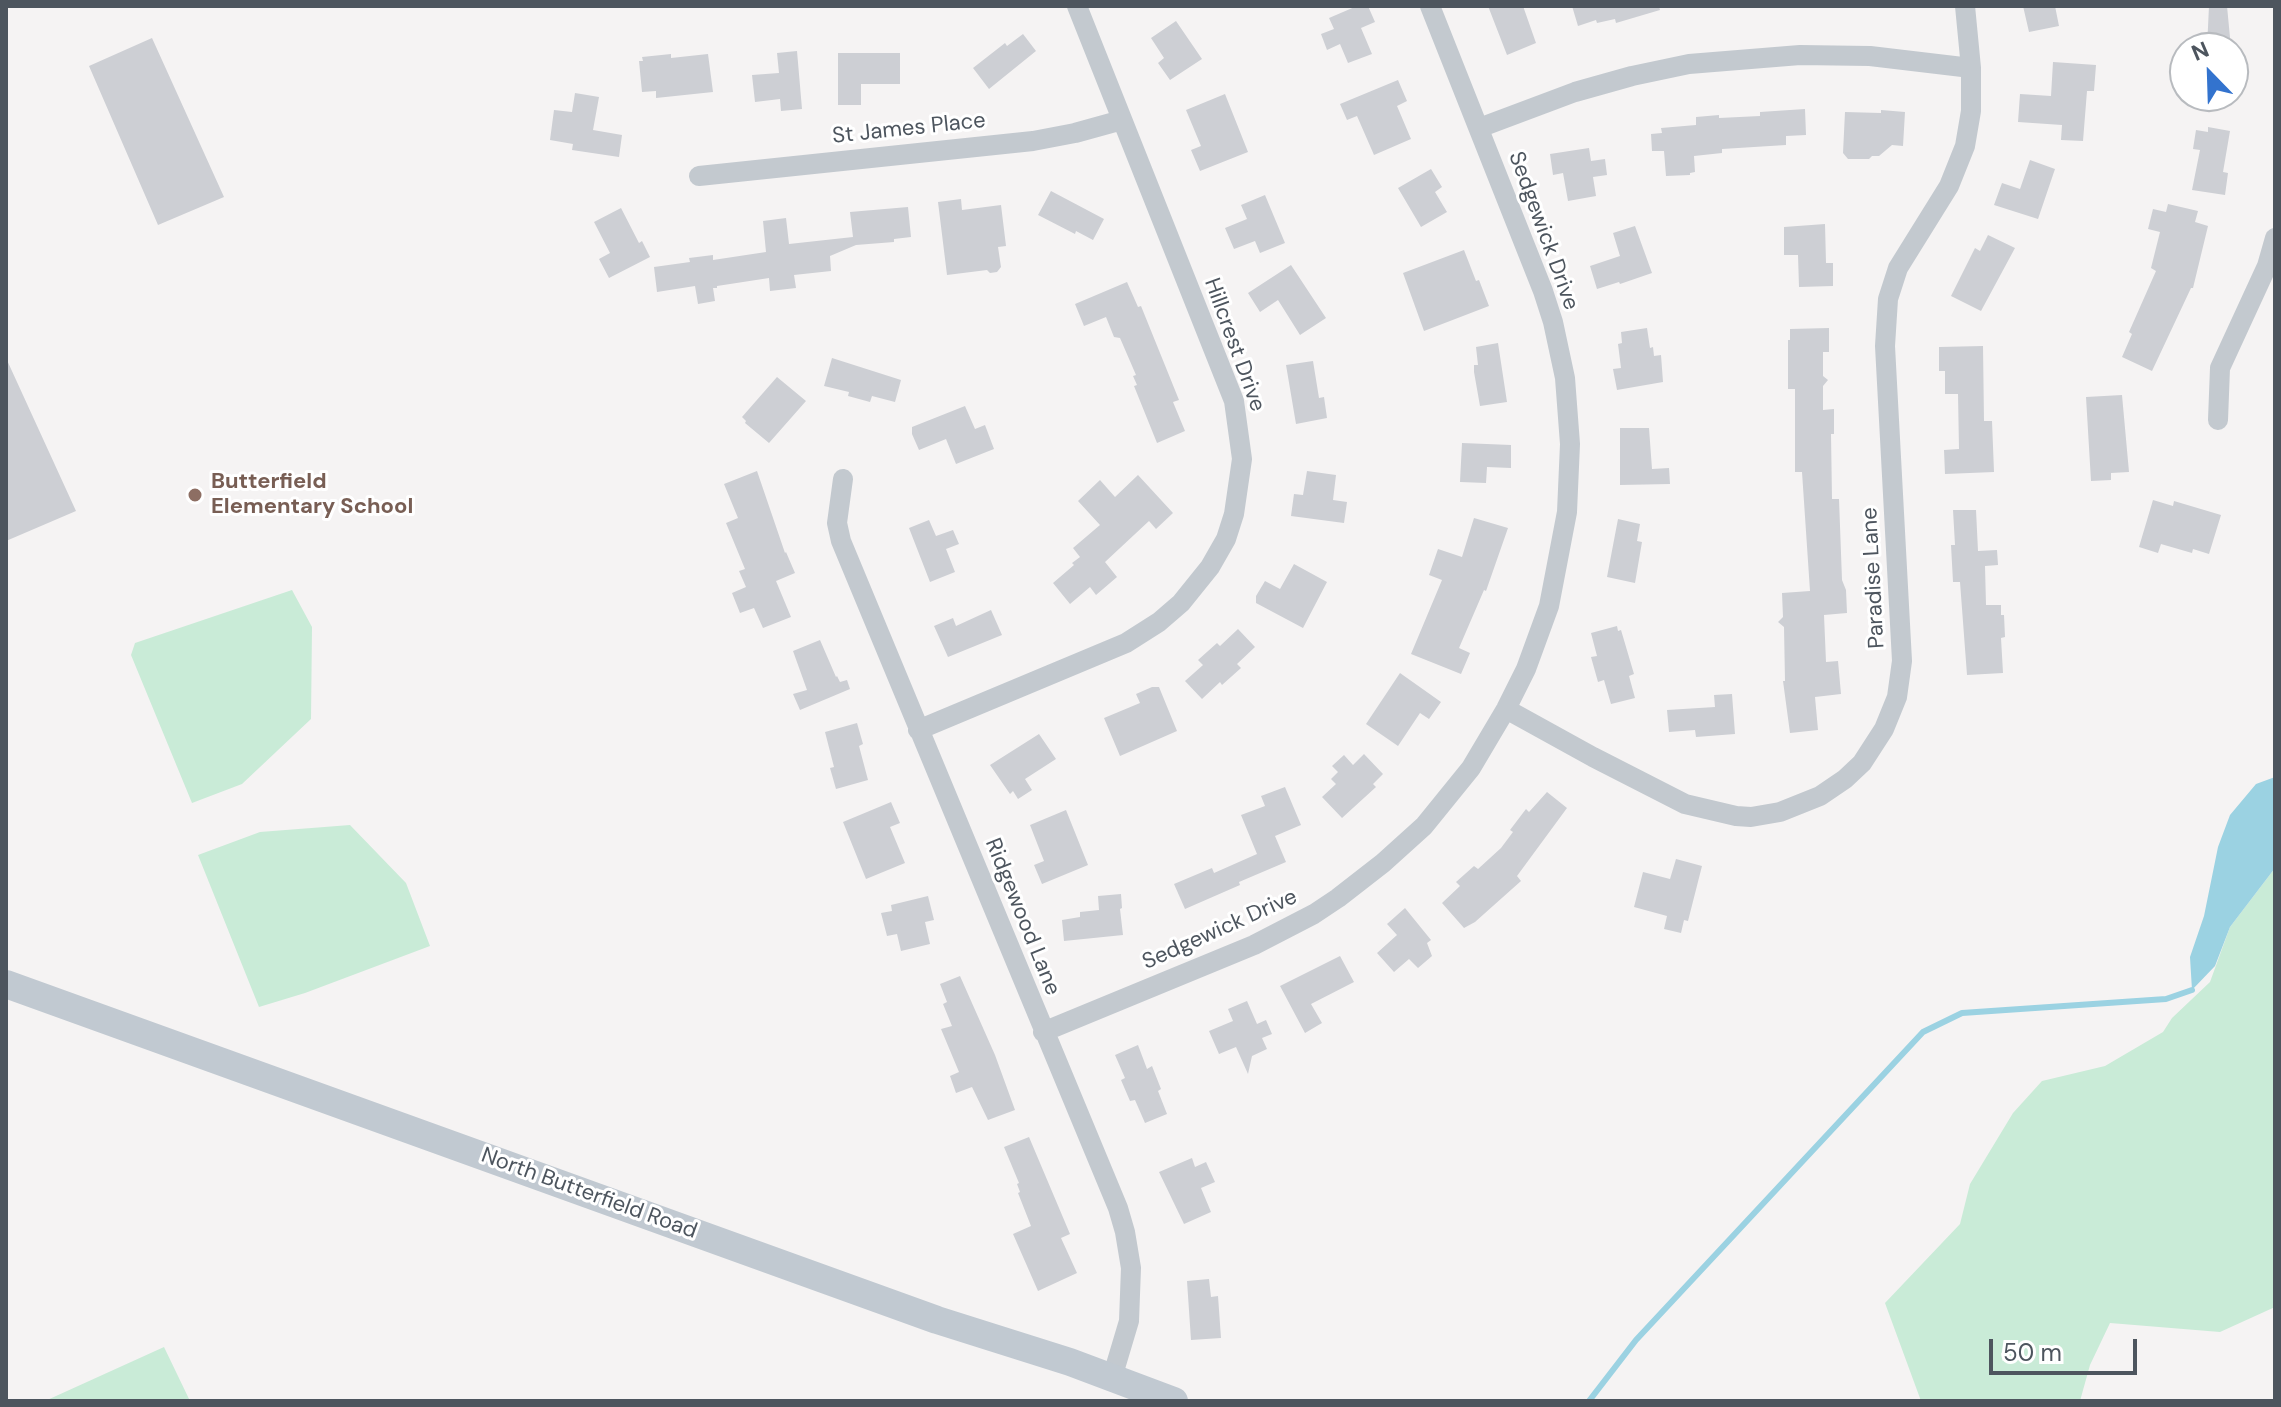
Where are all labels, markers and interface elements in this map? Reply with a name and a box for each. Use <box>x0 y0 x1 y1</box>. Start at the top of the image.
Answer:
north arrow <box>2169 32 2249 112</box>
text: N <box>2187 35 2213 68</box>
street label: St James Place <box>831 108 987 150</box>
street label: Sedgewick Drive <box>1502 148 1584 314</box>
street label: Hillcrest Drive <box>1198 275 1270 415</box>
place label: Butterfield Elementary School <box>211 469 413 520</box>
marker: Butterfield Elementary School <box>186 486 204 504</box>
street label: Paradise Lane <box>1857 507 1891 649</box>
street label: Ridgewood Lane <box>979 835 1065 999</box>
street label: Sedgewick Drive <box>1139 884 1301 976</box>
street label: North Butterfield Road <box>478 1143 700 1245</box>
scale bar <box>1993 1323 2141 1373</box>
text: 50 m <box>2003 1337 2062 1368</box>

